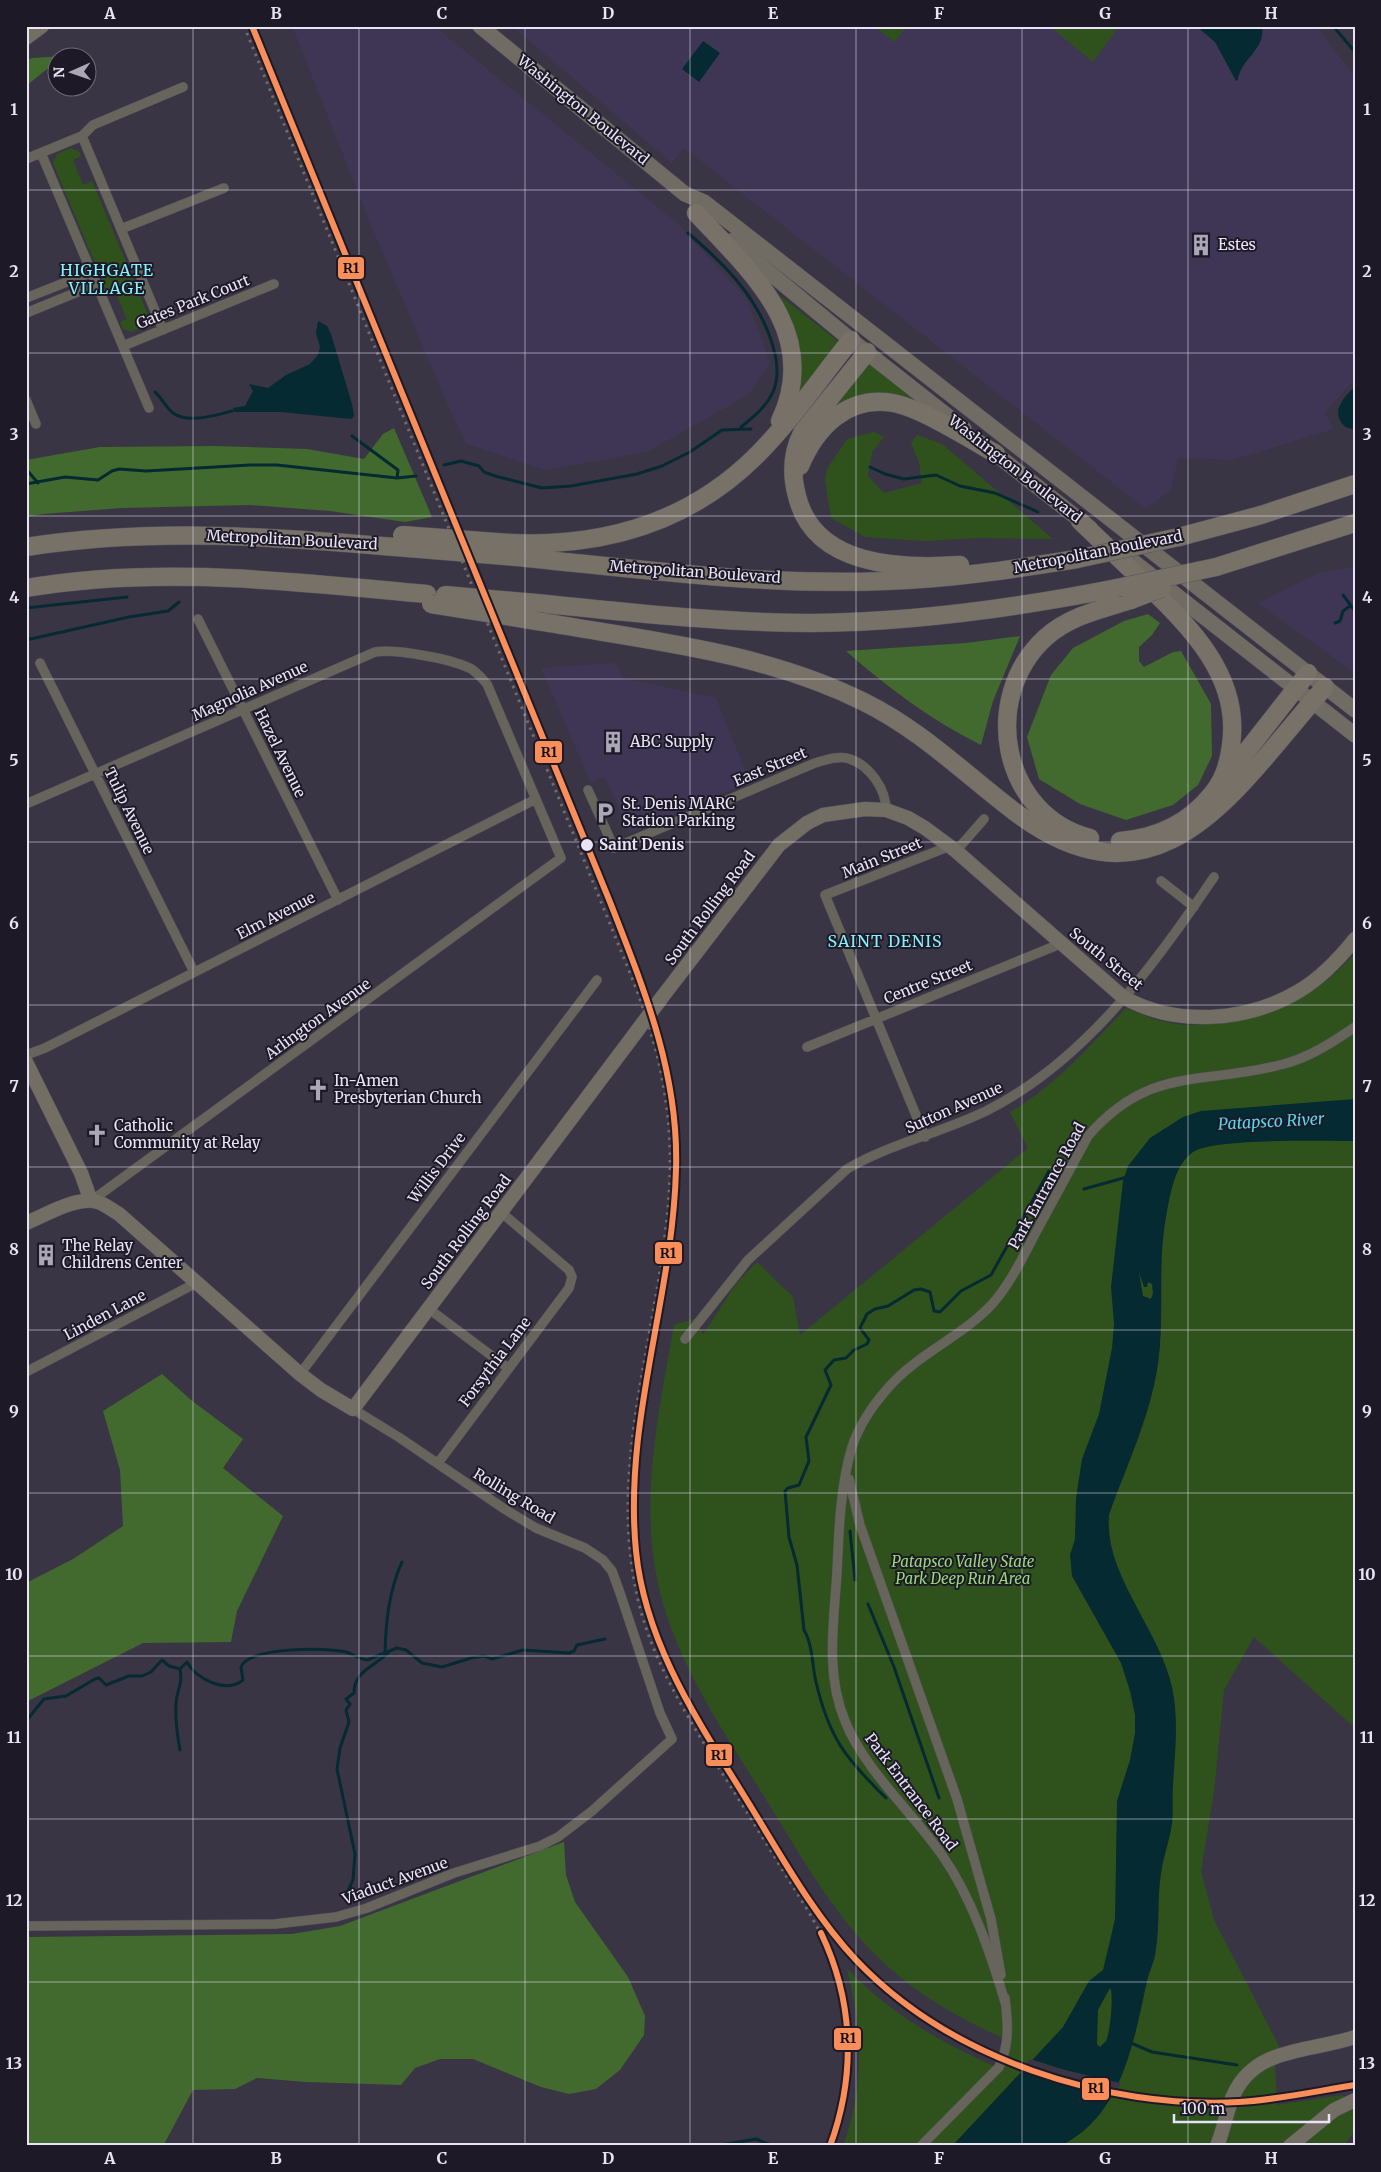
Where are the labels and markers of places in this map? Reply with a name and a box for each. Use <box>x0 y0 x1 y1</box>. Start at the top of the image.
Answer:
building icon: Estes <box>1188 232 1214 258</box>
place label: Estes <box>1218 235 1256 254</box>
building icon: ABC Supply <box>600 729 626 755</box>
place label: ABC Supply <box>629 732 714 751</box>
place label: St. Denis MARC Station Parking <box>622 794 735 830</box>
parking icon: St. Denis MARC Station Parking <box>592 800 618 826</box>
place label: Saint Denis <box>599 835 684 854</box>
marker: Saint Denis <box>579 837 595 853</box>
place label: In-Amen Presbyterian Church <box>334 1071 482 1107</box>
church icon: In-Amen Presbyterian Church <box>305 1077 331 1103</box>
place label: Catholic Community at Relay <box>114 1116 261 1152</box>
church icon: Catholic Community at Relay <box>84 1122 110 1148</box>
place label: The Relay Childrens Center <box>62 1236 183 1272</box>
building icon: The Relay Childrens Center <box>33 1242 59 1268</box>

